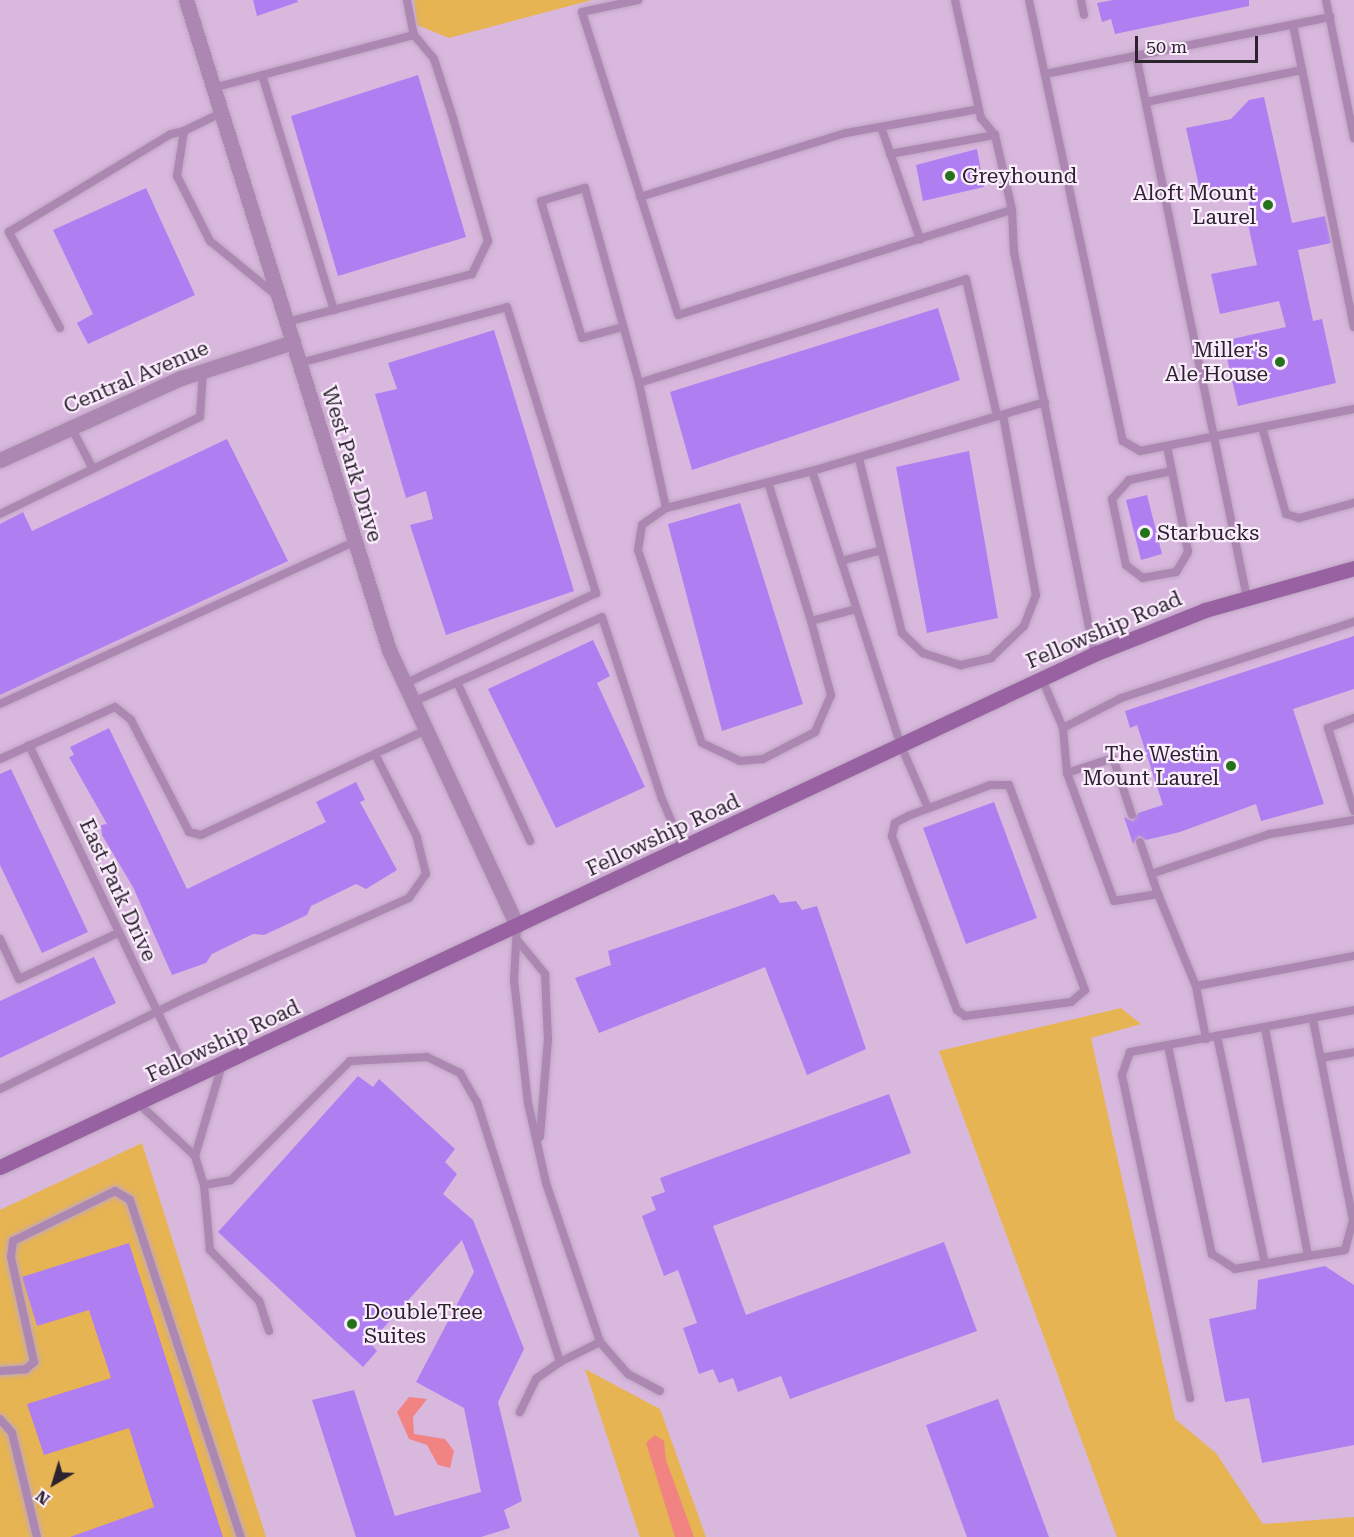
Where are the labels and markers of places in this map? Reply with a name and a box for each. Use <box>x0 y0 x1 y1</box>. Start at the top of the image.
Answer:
place label: Greyhound <box>962 163 1077 189</box>
marker: Greyhound <box>943 169 957 183</box>
place label: Aloft Mount Laurel <box>1133 180 1256 230</box>
marker: Aloft Mount Laurel <box>1261 198 1275 212</box>
place label: Miller's Ale House <box>1165 337 1268 387</box>
marker: Miller's Ale House <box>1273 355 1287 369</box>
place label: Starbucks <box>1157 520 1259 546</box>
marker: Starbucks <box>1138 526 1152 540</box>
place label: The Westin Mount Laurel <box>1083 741 1219 791</box>
marker: The Westin Mount Laurel <box>1224 759 1238 773</box>
place label: DoubleTree Suites <box>364 1299 483 1349</box>
marker: DoubleTree Suites <box>345 1317 359 1331</box>

